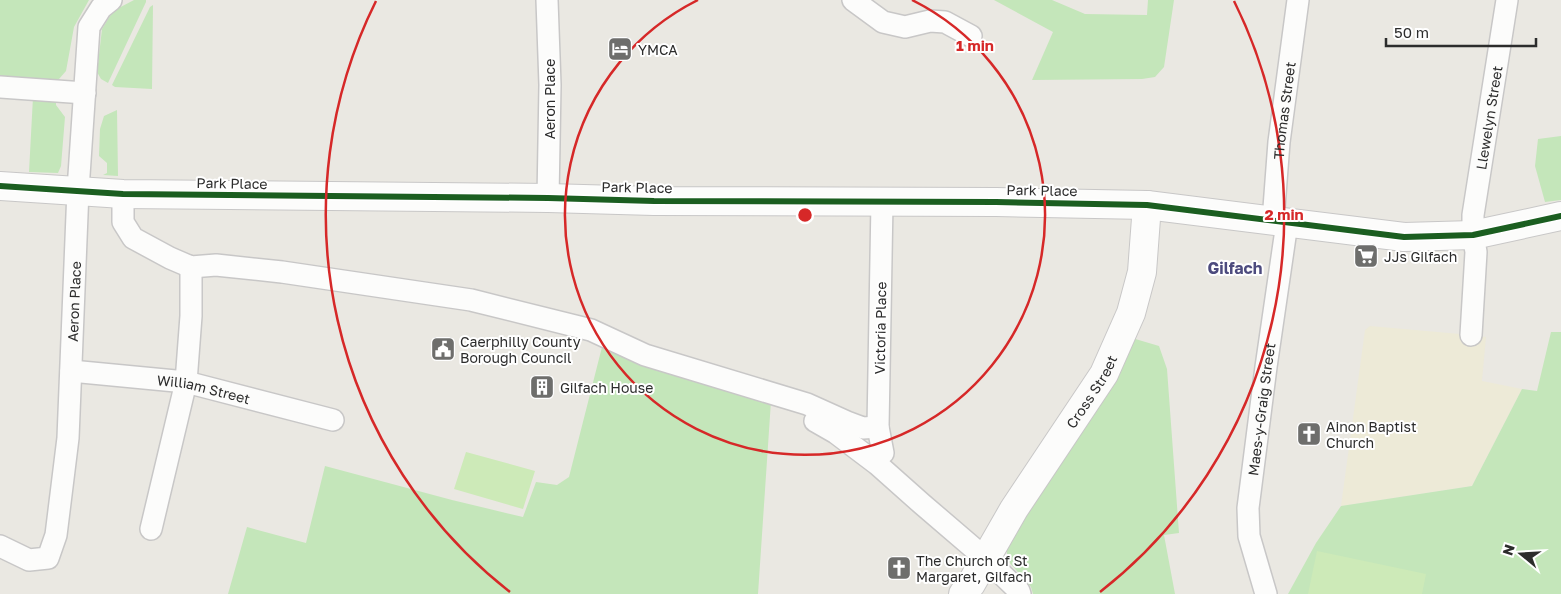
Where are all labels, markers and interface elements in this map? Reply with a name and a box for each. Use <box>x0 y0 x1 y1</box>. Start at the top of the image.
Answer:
scale bar <box>1386 15 1536 47</box>
text: 50 m <box>1394 23 1429 41</box>
hotel icon: YMCA <box>607 36 633 62</box>
text: 1 min <box>956 36 994 54</box>
place label: YMCA <box>638 41 678 58</box>
street label: Aeron Place <box>541 59 558 139</box>
street label: Thomas Street <box>1269 61 1298 160</box>
street label: Llewelyn Street <box>1472 64 1505 171</box>
street label: Park Place <box>196 174 268 192</box>
street label: Park Place <box>601 178 673 196</box>
street label: Park Place <box>1006 181 1078 199</box>
text: 2 min <box>1264 205 1304 223</box>
centre of rings <box>796 206 814 224</box>
supermarket icon: JJs Gilfach <box>1353 243 1379 269</box>
place label: JJs Gilfach <box>1384 248 1457 265</box>
district label: Gilfach <box>1208 258 1262 278</box>
street label: Aeron Place <box>63 261 84 342</box>
street label: Victoria Place <box>871 282 889 374</box>
place label: Caerphilly County Borough Council <box>460 333 581 366</box>
public building icon: Caerphilly County Borough Council <box>430 336 456 362</box>
street label: Maes-y-Graig Street <box>1244 342 1278 477</box>
street label: Cross Street <box>1062 352 1120 431</box>
street label: William Street <box>156 371 252 407</box>
building icon: Gilfach House <box>529 374 555 400</box>
place label: Gilfach House <box>560 379 653 396</box>
place label: Ainon Baptist Church <box>1326 418 1417 451</box>
church icon: Ainon Baptist Church <box>1296 421 1322 447</box>
north arrow <box>1496 529 1546 579</box>
text: N <box>1498 542 1518 558</box>
place label: The Church of St Margaret, Gilfach <box>916 552 1032 585</box>
church icon: The Church of St Margaret, Gilfach <box>886 555 912 581</box>

